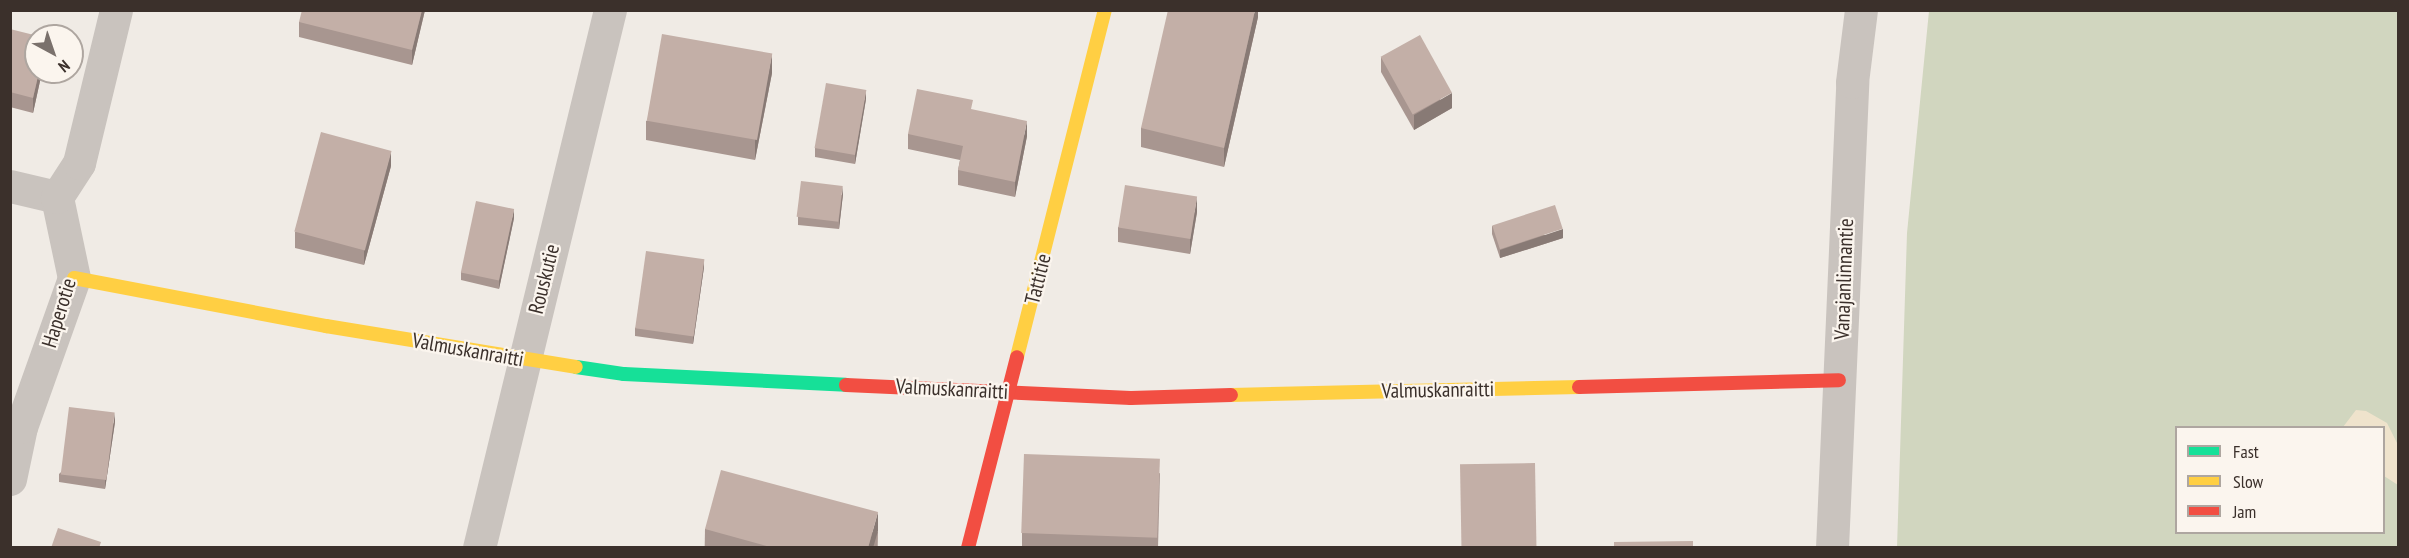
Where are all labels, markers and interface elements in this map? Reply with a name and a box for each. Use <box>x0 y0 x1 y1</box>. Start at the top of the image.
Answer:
north arrow <box>24 24 84 84</box>
text: N <box>55 56 74 77</box>
street label: Vanajanlinnantie <box>1829 218 1859 340</box>
street label: Rouskutie <box>523 242 565 316</box>
street label: Tattitie <box>1020 251 1056 307</box>
street label: Haperotie <box>37 275 81 351</box>
street label: Valmuskanraitti <box>410 328 526 372</box>
street label: Valmuskanraitti <box>895 373 1009 405</box>
street label: Valmuskanraitti <box>1381 376 1495 404</box>
legend <box>2175 426 2385 534</box>
text: Fast <box>2233 440 2259 463</box>
text: Slow <box>2233 470 2263 493</box>
text: Jam <box>2233 500 2256 523</box>

